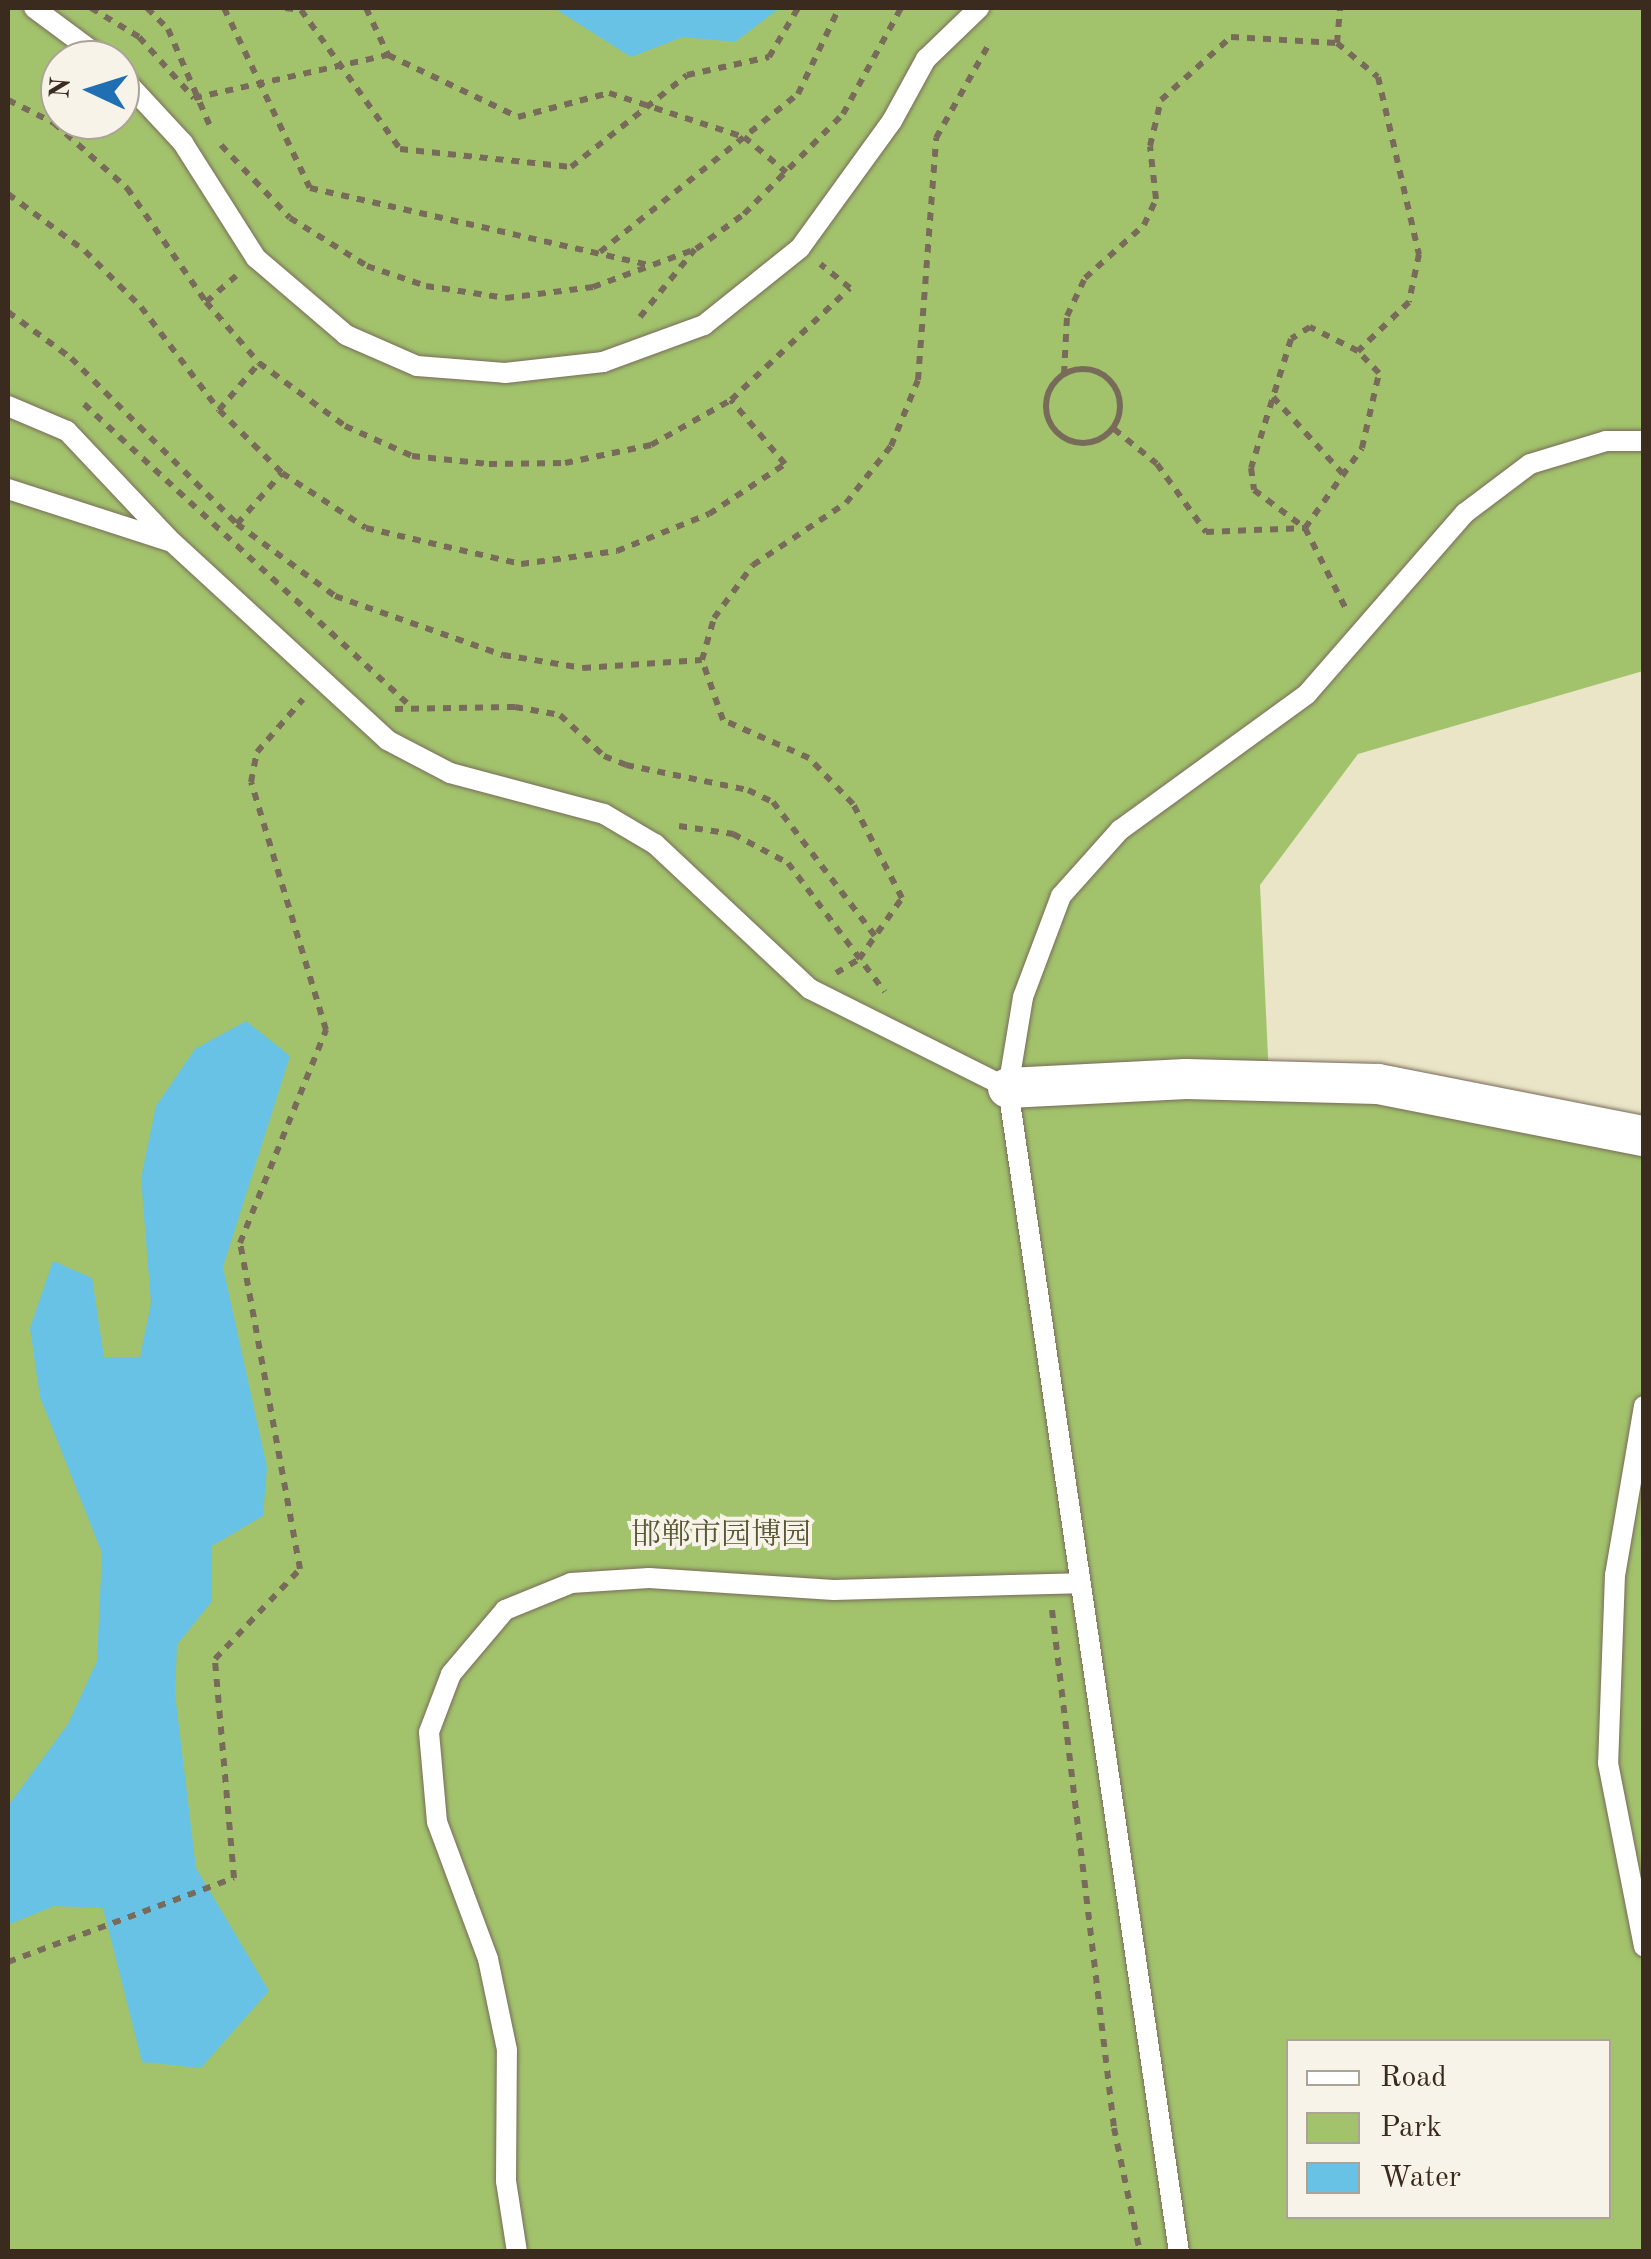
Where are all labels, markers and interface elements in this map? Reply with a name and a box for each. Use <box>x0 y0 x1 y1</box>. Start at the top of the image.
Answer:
north arrow <box>40 40 140 140</box>
text: N <box>47 76 77 100</box>
park label: 邯郸市园博园 <box>631 1518 811 1554</box>
legend <box>1286 2039 1611 2219</box>
text: Road <box>1380 2063 1447 2093</box>
text: Park <box>1380 2113 1442 2143</box>
text: Water <box>1380 2163 1461 2193</box>

